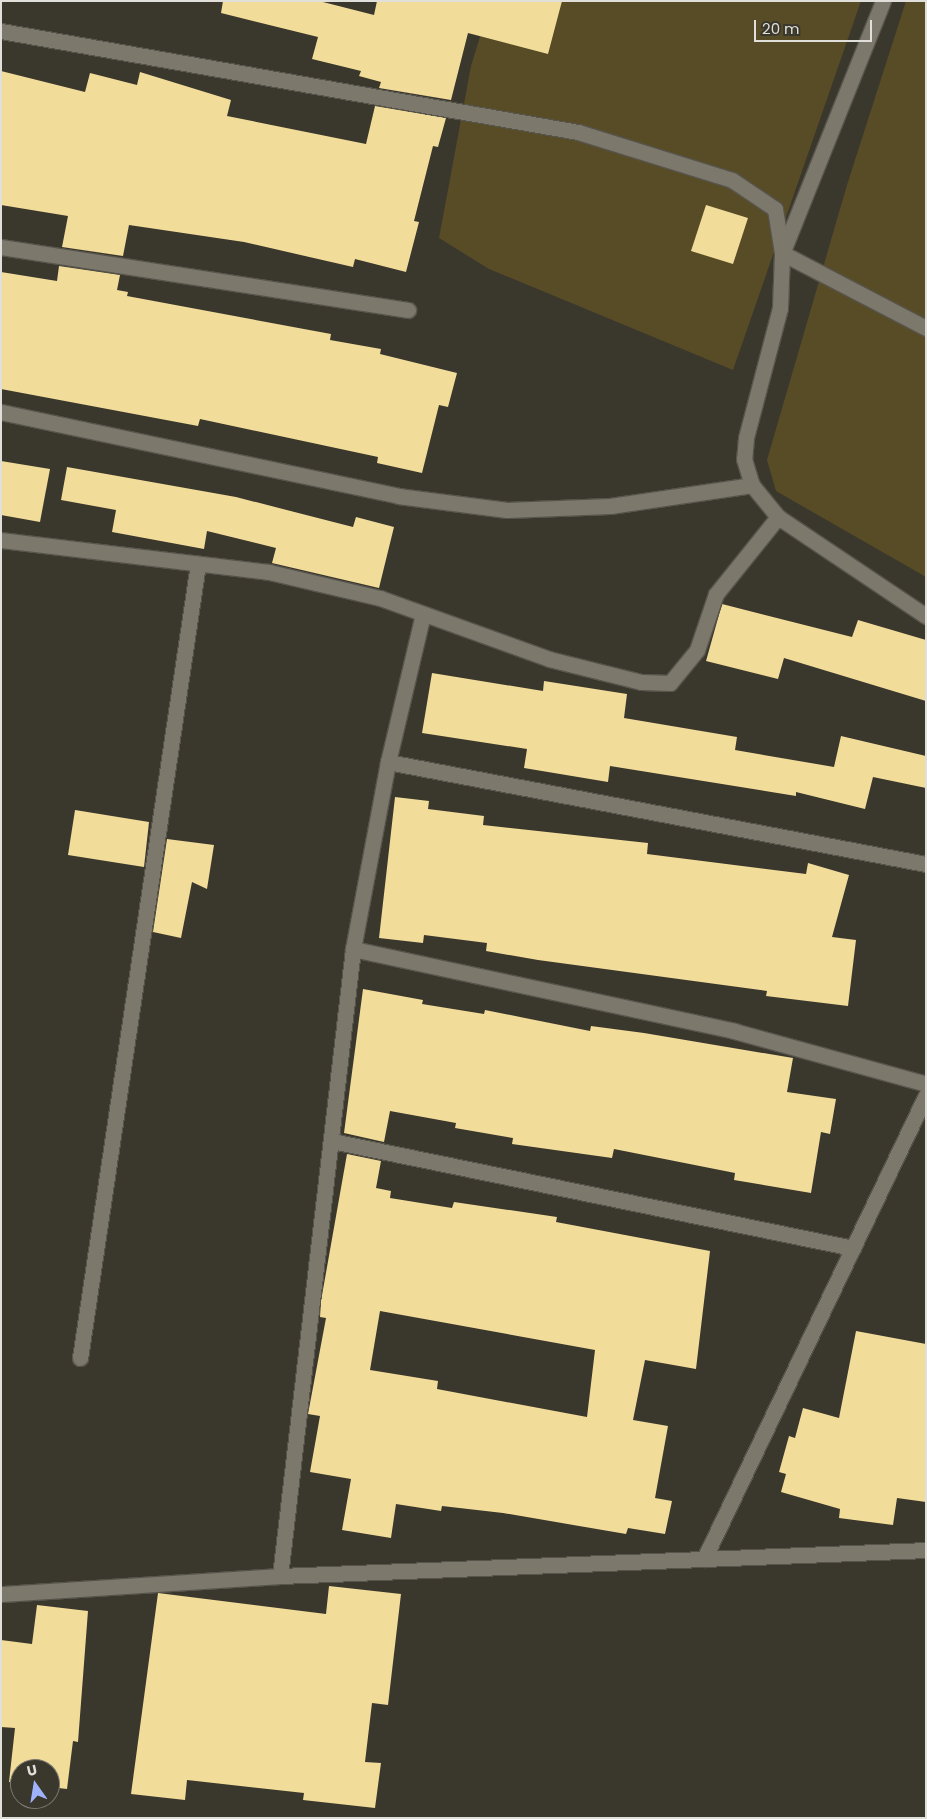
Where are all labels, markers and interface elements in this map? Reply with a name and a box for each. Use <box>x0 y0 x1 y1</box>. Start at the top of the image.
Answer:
scale bar <box>757 10 874 42</box>
text: 20 m <box>762 18 800 39</box>
north arrow <box>10 1759 60 1809</box>
text: U <box>25 1760 39 1781</box>

